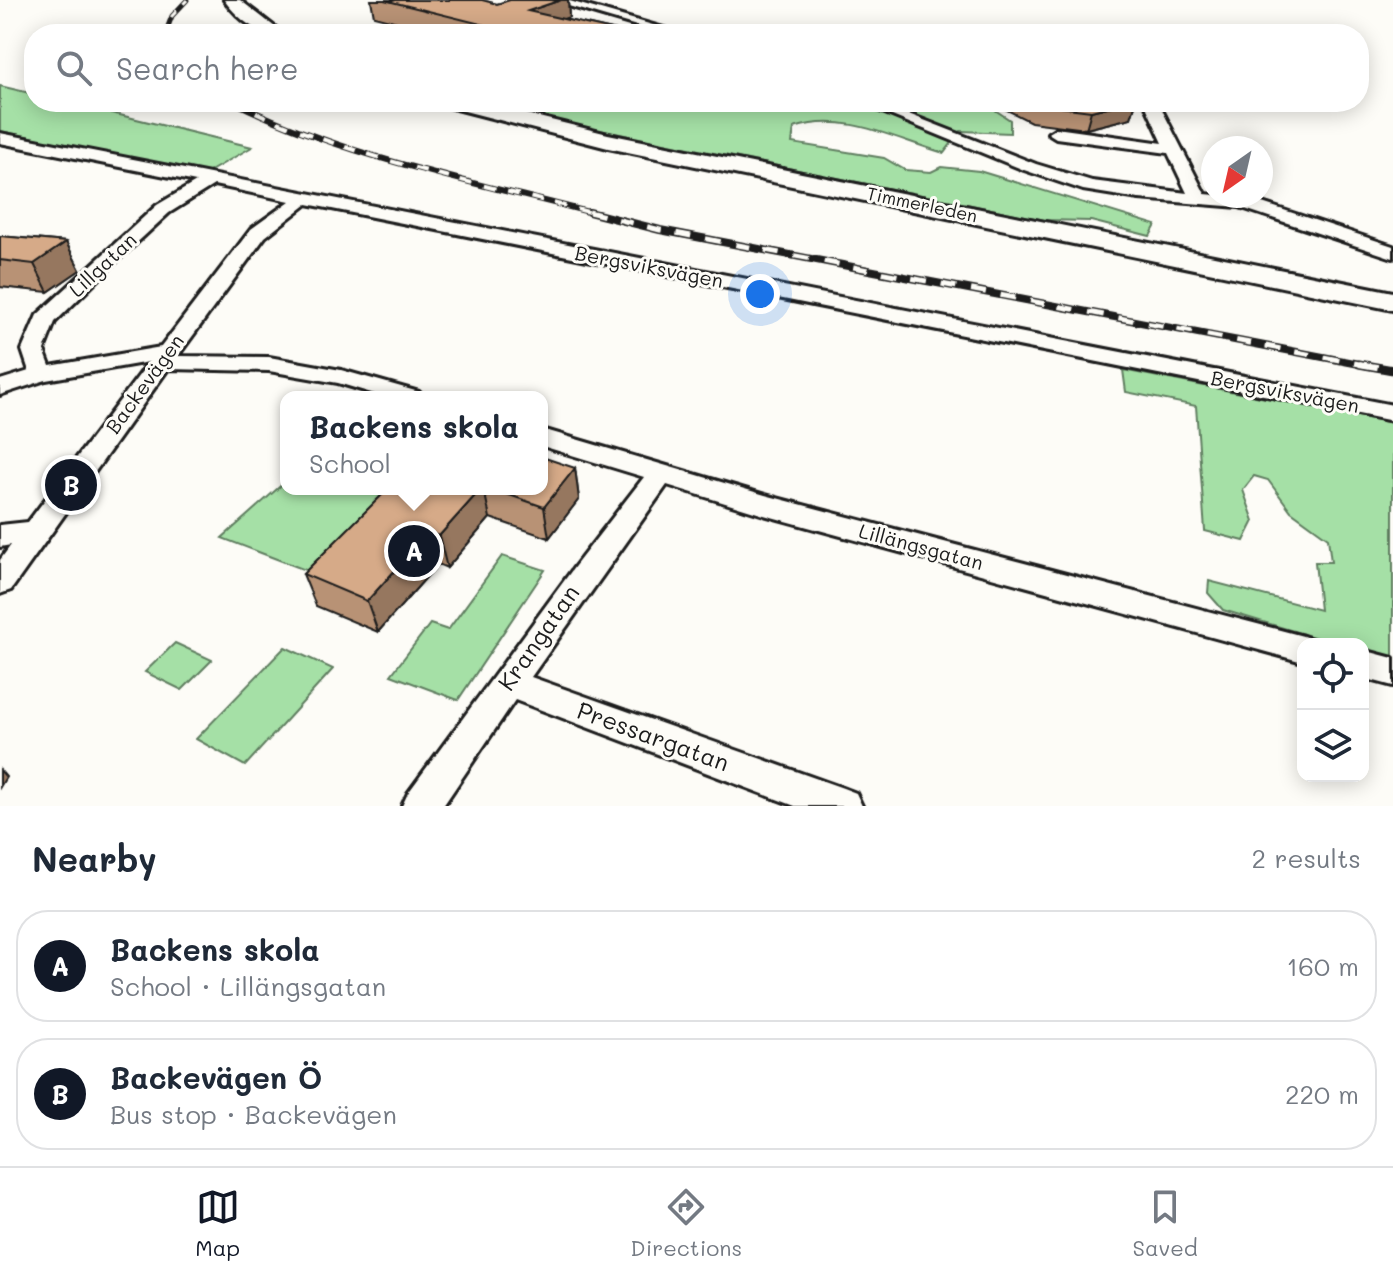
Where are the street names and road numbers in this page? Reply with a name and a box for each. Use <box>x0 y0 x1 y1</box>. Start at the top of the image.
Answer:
street label: Timmerleden <box>865 181 980 227</box>
street label: Lillgatan <box>63 226 142 302</box>
street label: Bergsviksvägen <box>573 239 726 293</box>
street label: Backevägen <box>99 328 189 438</box>
street label: Bergsviksvägen <box>1209 364 1362 418</box>
street label: Lillängsgatan <box>856 517 986 575</box>
street label: Krangatan <box>490 578 586 696</box>
street label: Pressargatan <box>573 694 734 777</box>

